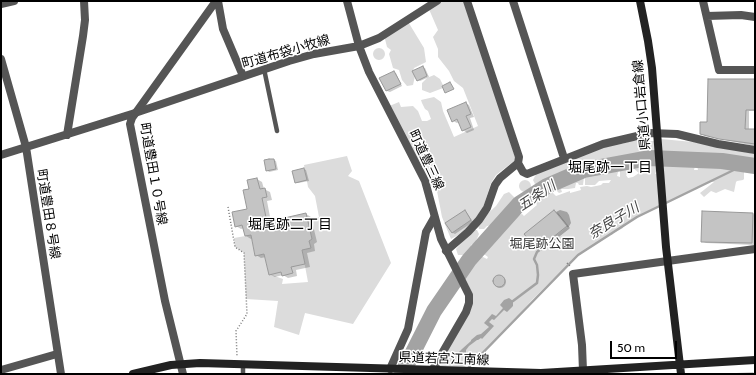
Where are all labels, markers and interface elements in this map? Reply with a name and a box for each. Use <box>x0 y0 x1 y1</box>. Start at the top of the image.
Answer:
street label: 町道布袋小牧線 <box>240 32 332 72</box>
street label: 県道小口岩倉線 <box>630 59 654 151</box>
street label: 町道豊田１０号線 <box>136 121 170 227</box>
street label: 町道豊三線 <box>405 127 447 193</box>
district label: 堀尾跡一丁目 <box>568 160 652 176</box>
street label: 町道豊田８号線 <box>33 168 63 260</box>
water label: 五条川 <box>515 178 559 214</box>
water label: 奈良子川 <box>586 199 642 243</box>
district label: 堀尾跡二丁目 <box>248 217 332 233</box>
park label: 堀尾跡公園 <box>510 236 574 252</box>
scale bar <box>612 333 679 359</box>
text: 50 m <box>617 340 645 355</box>
street label: 県道若宮江南線 <box>398 350 490 368</box>

